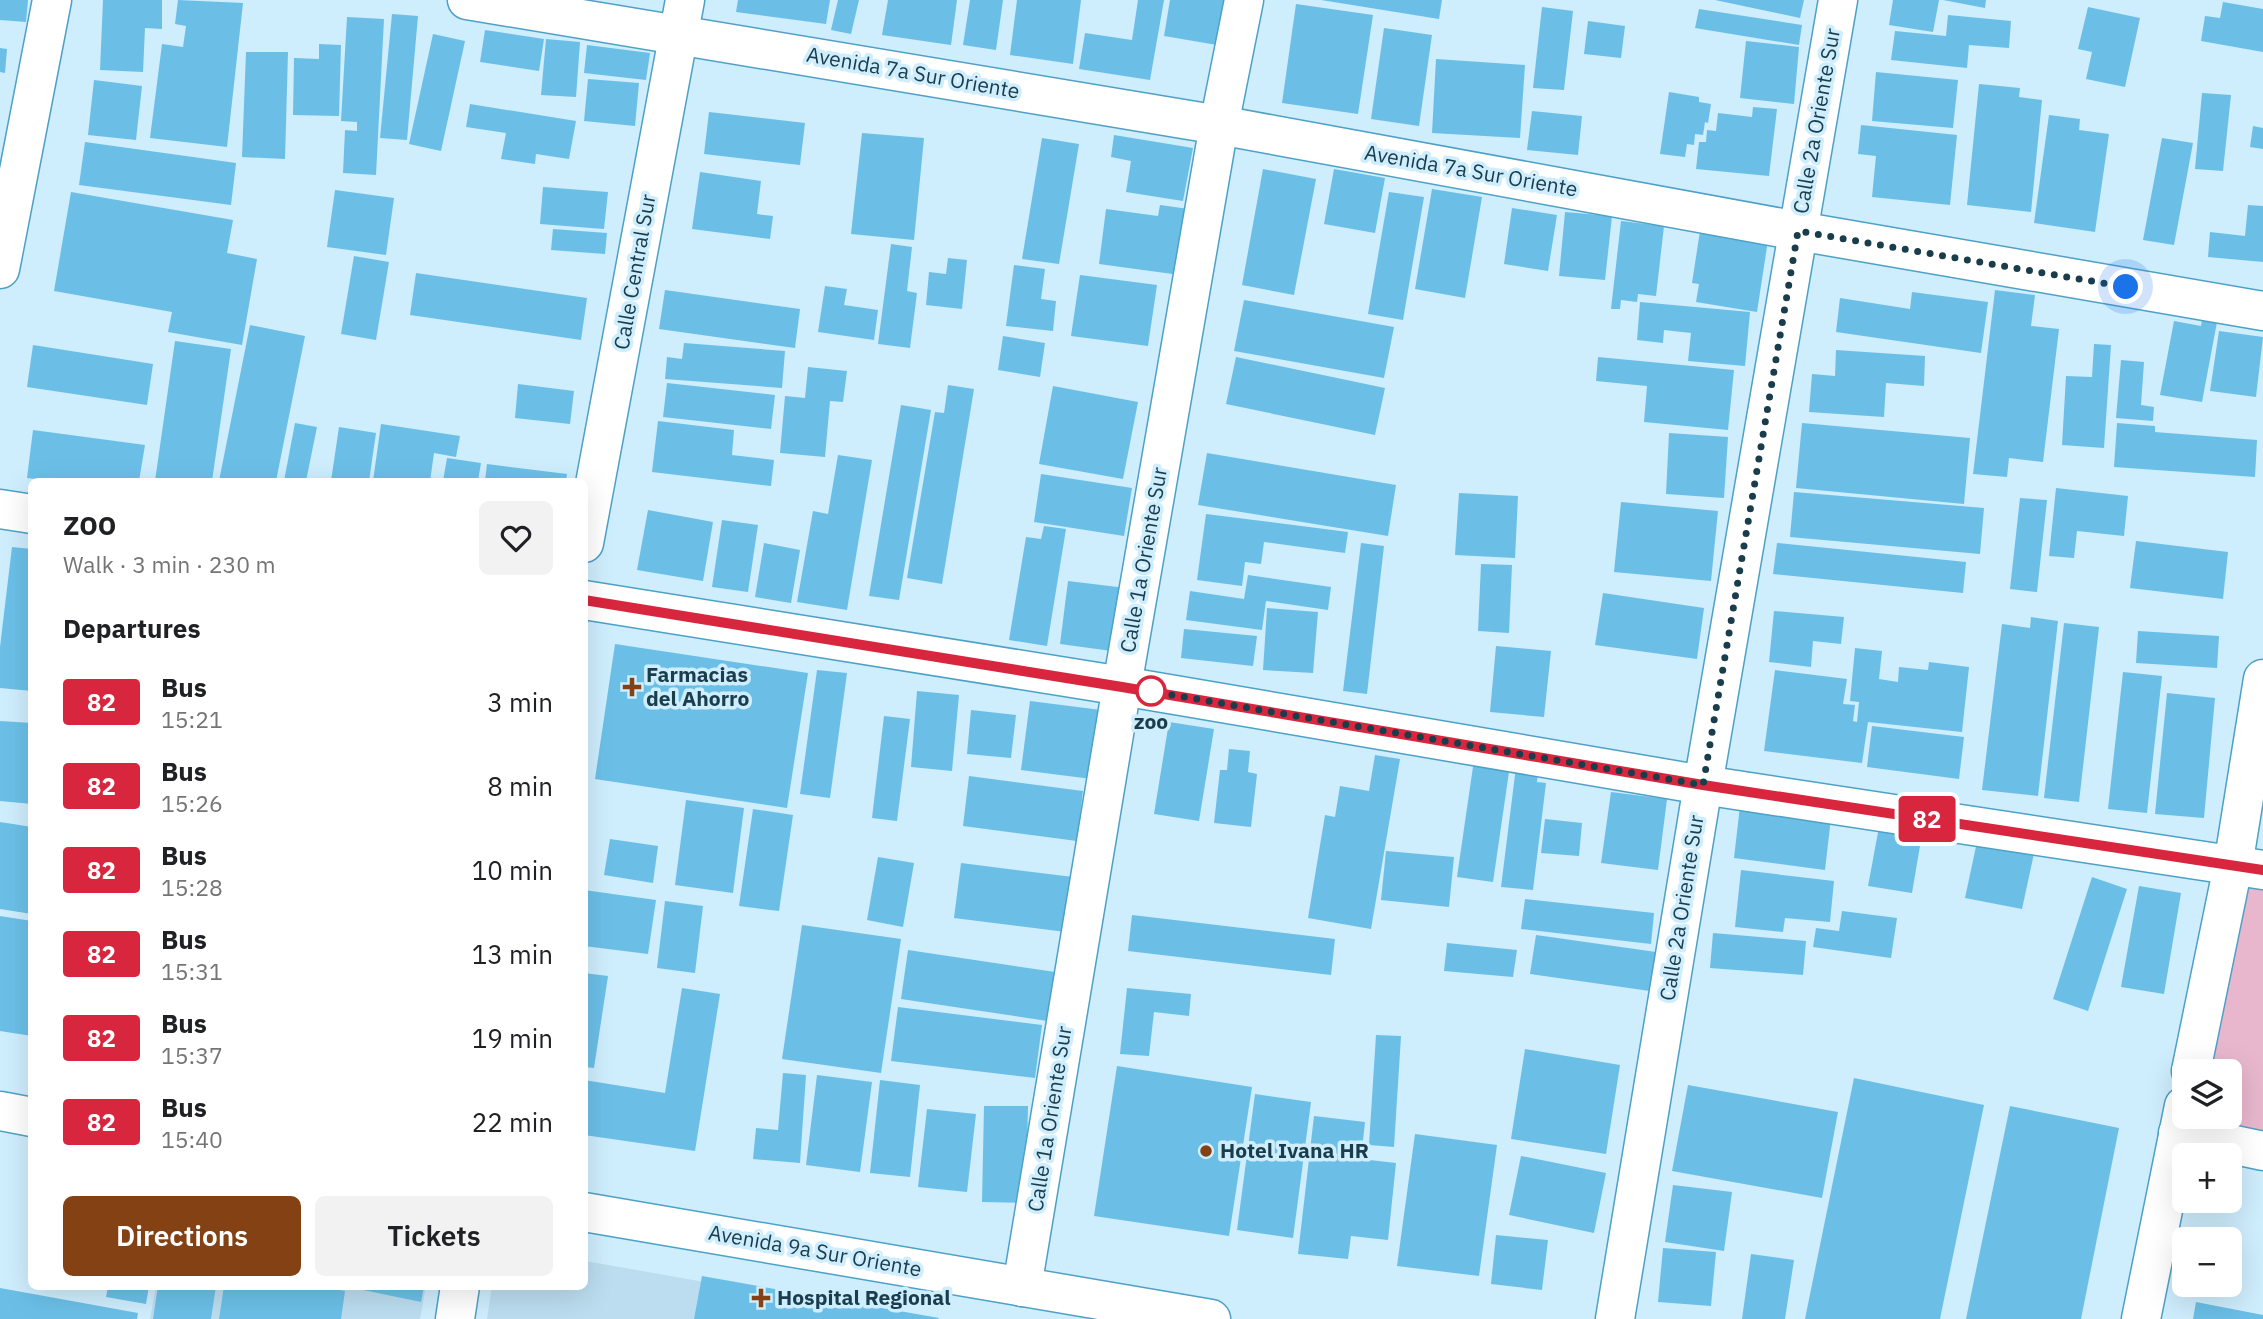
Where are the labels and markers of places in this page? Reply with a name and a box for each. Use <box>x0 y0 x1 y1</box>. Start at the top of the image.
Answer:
place label: Farmacias del Ahorro <box>646 660 749 712</box>
marker: zoo <box>1136 676 1166 706</box>
marker: Farmacias del Ahorro <box>624 679 640 695</box>
place label: zoo <box>1134 707 1168 735</box>
place label: Hotel Ivana HR <box>1220 1136 1369 1164</box>
marker: Hotel Ivana HR <box>1198 1143 1214 1159</box>
place label: Hospital Regional <box>777 1283 951 1311</box>
marker: Hospital Regional <box>751 1288 771 1308</box>

